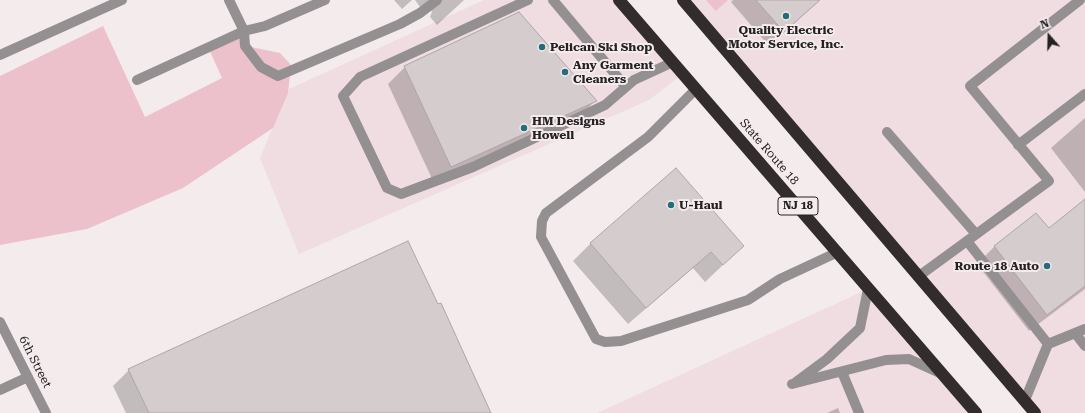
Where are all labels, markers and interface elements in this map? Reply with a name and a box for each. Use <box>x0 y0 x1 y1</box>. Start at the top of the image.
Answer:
marker: Quality Electric Motor Service, Inc. <box>781 11 791 21</box>
north arrow <box>1029 16 1069 56</box>
text: N <box>1039 17 1051 32</box>
place label: Quality Electric Motor Service, Inc. <box>728 23 844 51</box>
place label: Pelican Ski Shop <box>550 40 652 54</box>
marker: Pelican Ski Shop <box>537 42 547 52</box>
place label: Any Garment Cleaners <box>573 58 653 86</box>
marker: Any Garment Cleaners <box>560 67 570 77</box>
place label: HM Designs Howell <box>532 114 605 142</box>
street label: State Route 18 <box>736 116 802 188</box>
marker: HM Designs Howell <box>519 123 529 133</box>
road number: NJ 18 <box>778 197 818 215</box>
place label: U-Haul <box>679 198 723 212</box>
marker: U-Haul <box>666 200 676 210</box>
place label: Route 18 Auto <box>955 259 1039 273</box>
marker: Route 18 Auto <box>1042 261 1052 271</box>
street label: 6th Street <box>16 334 54 390</box>

